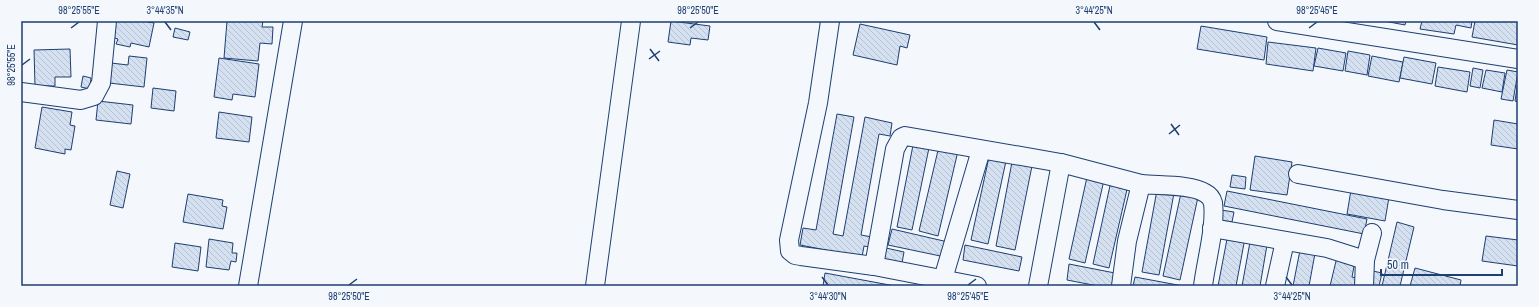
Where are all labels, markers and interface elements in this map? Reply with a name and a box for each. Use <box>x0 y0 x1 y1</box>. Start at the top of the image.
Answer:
text: 98°25'55"E <box>58 4 100 17</box>
text: 3°44'35"N <box>146 4 184 17</box>
text: 98°25'50"E <box>677 4 719 17</box>
text: 3°44'25"N <box>1075 4 1113 17</box>
text: 98°25'45"E <box>1296 4 1338 17</box>
text: 98°25'55"E <box>5 44 18 86</box>
scale bar <box>1381 251 1502 277</box>
text: 50 m <box>1387 257 1409 273</box>
text: 98°25'50"E <box>328 290 370 303</box>
text: 3°44'30"N <box>809 290 847 303</box>
text: 98°25'45"E <box>947 290 989 303</box>
text: 3°44'25"N <box>1273 290 1311 303</box>

